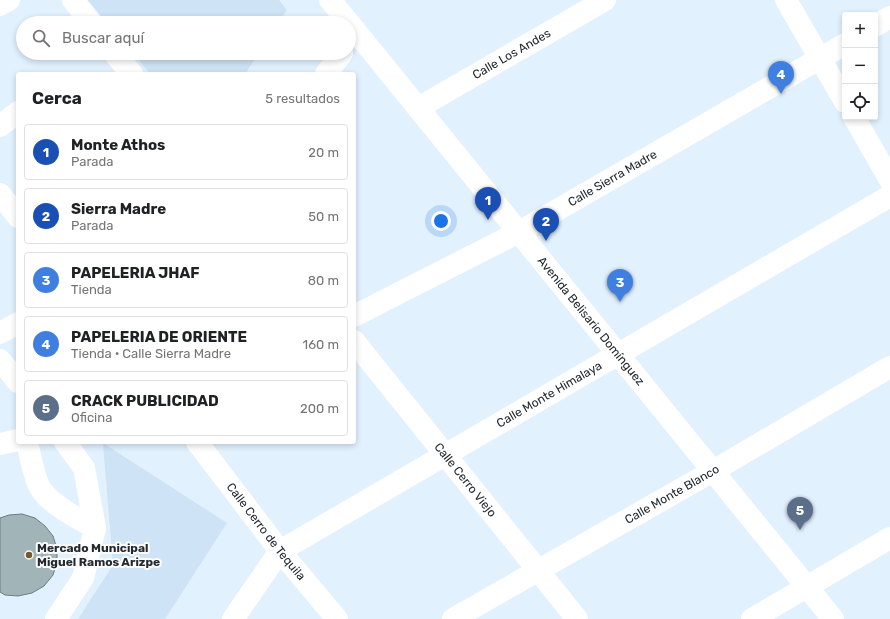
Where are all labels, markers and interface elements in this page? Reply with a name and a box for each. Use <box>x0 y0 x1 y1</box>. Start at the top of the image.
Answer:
map controls <box>842 12 878 120</box>
button: + <box>842 12 878 48</box>
search box <box>16 16 356 60</box>
street label: Calle Los Andes <box>470 26 553 82</box>
icon: search <box>30 27 52 49</box>
text: Buscar aquí <box>62 29 144 47</box>
button: − <box>842 48 878 84</box>
pin: 4 <box>768 61 794 94</box>
button: locate <box>842 84 878 120</box>
text: Cerca <box>32 88 82 108</box>
text: 5 resultados <box>265 91 340 106</box>
text: Monte Athos <box>71 136 165 154</box>
text: 1 <box>43 145 49 160</box>
text: 20 m <box>308 145 339 160</box>
street label: Calle Sierra Madre <box>565 147 660 209</box>
text: Parada <box>71 154 113 169</box>
pin: 1 <box>475 187 501 220</box>
text: Sierra Madre <box>71 200 166 218</box>
pin: 2 <box>533 208 559 241</box>
text: 2 <box>42 209 50 224</box>
text: 50 m <box>308 209 339 224</box>
your location <box>431 211 451 231</box>
text: Parada <box>71 218 113 233</box>
street label: Avenida Belisario Domínguez <box>535 254 647 388</box>
text: PAPELERIA JHAF <box>71 264 199 282</box>
pin: 3 <box>607 269 633 302</box>
text: 3 <box>42 273 50 288</box>
text: 80 m <box>308 273 339 288</box>
text: Tienda <box>71 282 112 297</box>
text: PAPELERIA DE ORIENTE <box>71 328 247 346</box>
text: 4 <box>42 337 50 352</box>
text: 160 m <box>303 337 339 352</box>
text: Tienda · Calle Sierra Madre <box>71 346 231 361</box>
street label: Calle Monte Himalaya <box>494 358 604 430</box>
text: CRACK PUBLICIDAD <box>71 392 219 410</box>
text: 5 <box>42 401 50 416</box>
text: 200 m <box>300 401 339 416</box>
text: Oficina <box>71 410 112 425</box>
street label: Calle Cerro Viejo <box>431 440 499 520</box>
street label: Calle Monte Blanco <box>622 462 722 527</box>
street label: Calle Cerro de Tequila <box>224 480 308 583</box>
pin: 5 <box>787 497 813 530</box>
place label: Mercado Municipal Miguel Ramos Arizpe <box>37 541 160 569</box>
marker: Mercado Municipal Miguel Ramos Arizpe <box>24 550 34 560</box>

